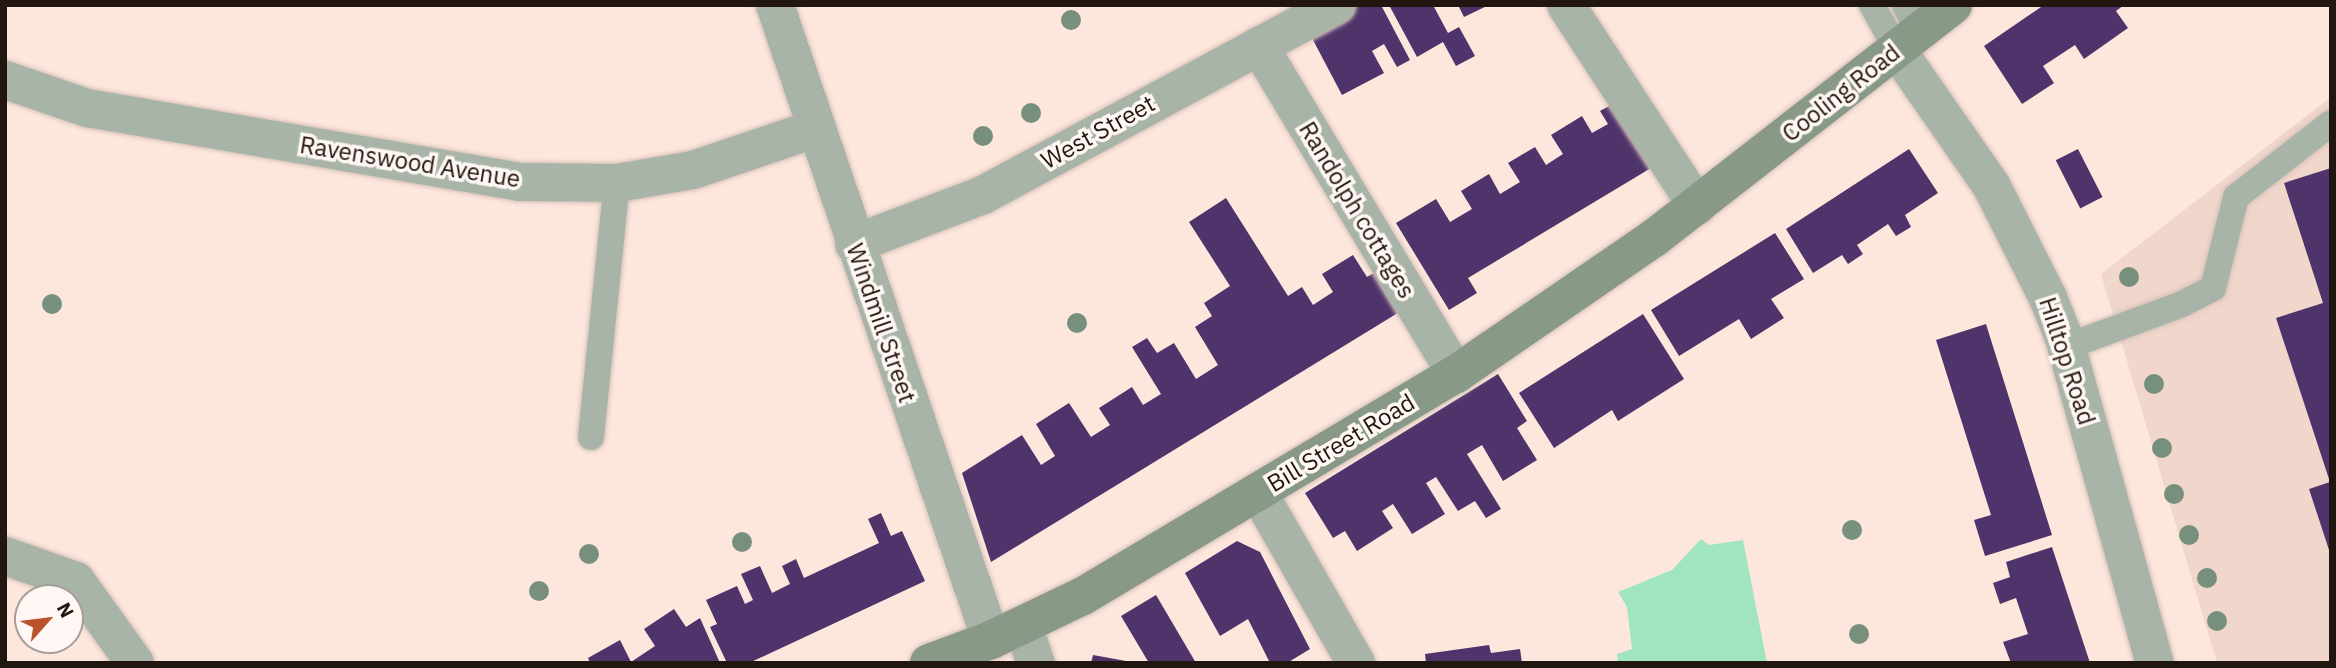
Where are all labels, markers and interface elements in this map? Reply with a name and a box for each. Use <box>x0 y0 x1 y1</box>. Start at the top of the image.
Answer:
street label: Cooling Road <box>1776 38 1906 148</box>
street label: West Street <box>1036 89 1160 175</box>
street label: Randolph cottages <box>1293 116 1421 304</box>
street label: Ravenswood Avenue <box>298 130 522 194</box>
street label: Windmill Street <box>840 240 922 406</box>
street label: Hilltop Road <box>2033 294 2101 428</box>
street label: Bill Street Road <box>1262 388 1420 498</box>
north arrow <box>14 584 84 654</box>
text: N <box>52 598 80 622</box>

